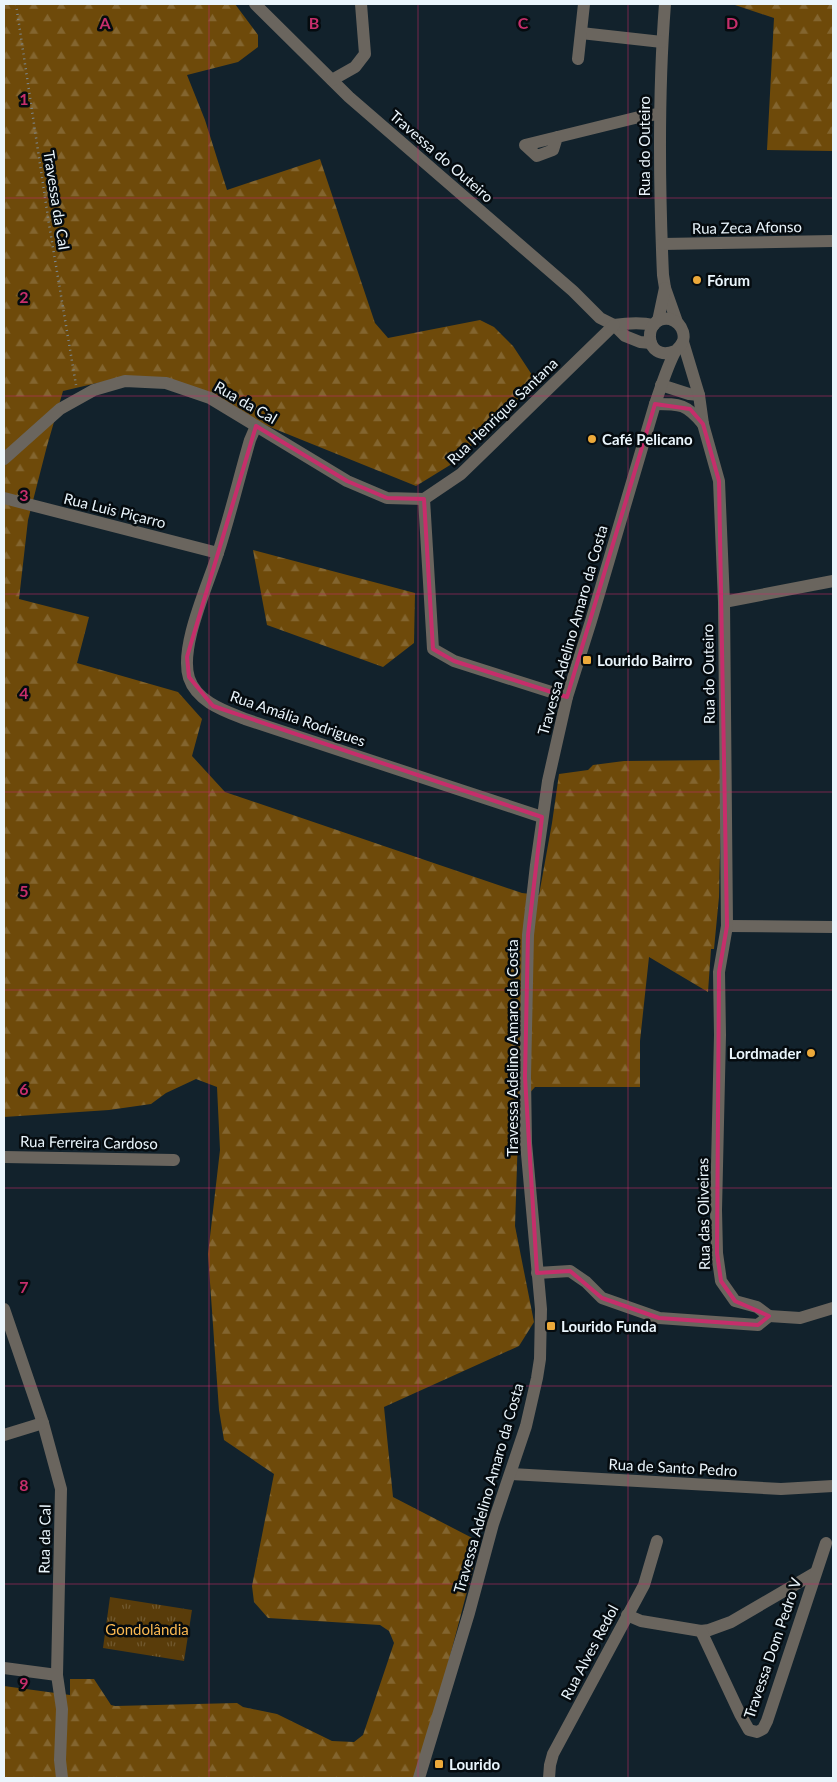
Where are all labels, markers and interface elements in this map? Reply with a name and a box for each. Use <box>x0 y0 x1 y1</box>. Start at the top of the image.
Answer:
text: A <box>98 13 111 32</box>
text: B <box>309 13 319 32</box>
text: C <box>518 13 529 32</box>
text: D <box>726 13 738 32</box>
text: 1 <box>19 89 29 108</box>
street label: Rua do Outeiro <box>635 96 653 196</box>
street label: Travessa do Outeiro <box>387 106 497 206</box>
street label: Travessa da Cal <box>40 149 74 251</box>
street label: Rua Zeca Afonso <box>692 217 802 237</box>
place label: Fórum <box>707 271 750 289</box>
marker: Fórum <box>691 274 703 286</box>
text: 2 <box>19 287 29 306</box>
street label: Rua Henrique Santana <box>443 354 561 468</box>
street label: Rua da Cal <box>211 377 281 427</box>
place label: Café Pelicano <box>602 430 693 448</box>
marker: Café Pelicano <box>586 433 598 445</box>
text: 3 <box>19 485 29 504</box>
street label: Rua Luis Piçarro <box>62 489 168 531</box>
street label: Travessa Adelino Amaro da Costa <box>533 523 611 737</box>
street label: Rua do Outeiro <box>698 624 718 724</box>
place label: Lourido Bairro <box>597 651 693 669</box>
marker: Lourido Bairro <box>581 654 593 666</box>
text: 4 <box>19 683 29 702</box>
street label: Rua Amália Rodrigues <box>228 686 368 750</box>
text: 5 <box>19 881 29 900</box>
street label: Travessa Adelino Amaro da Costa <box>503 939 521 1157</box>
place label: Lordmader <box>729 1044 801 1062</box>
marker: Lordmader <box>805 1047 817 1059</box>
text: 6 <box>19 1079 29 1098</box>
street label: Rua Ferreira Cardoso <box>20 1132 158 1152</box>
street label: Rua das Oliveiras <box>693 1158 713 1270</box>
text: 7 <box>19 1277 29 1296</box>
place label: Lourido Funda <box>561 1317 657 1335</box>
marker: Lourido Funda <box>545 1320 557 1332</box>
street label: Travessa Adelino Amaro da Costa <box>449 1381 527 1595</box>
street label: Rua de Santo Pedro <box>608 1455 738 1479</box>
text: 8 <box>19 1475 29 1494</box>
street label: Rua da Cal <box>34 1504 54 1574</box>
street label: Travessa Dom Pedro V <box>739 1574 805 1721</box>
street label: Rua Alves Redol <box>556 1601 622 1703</box>
park label: Gondolândia <box>105 1620 189 1638</box>
text: 9 <box>19 1673 29 1692</box>
place label: Lourido <box>449 1755 500 1773</box>
marker: Lourido <box>433 1758 445 1770</box>

